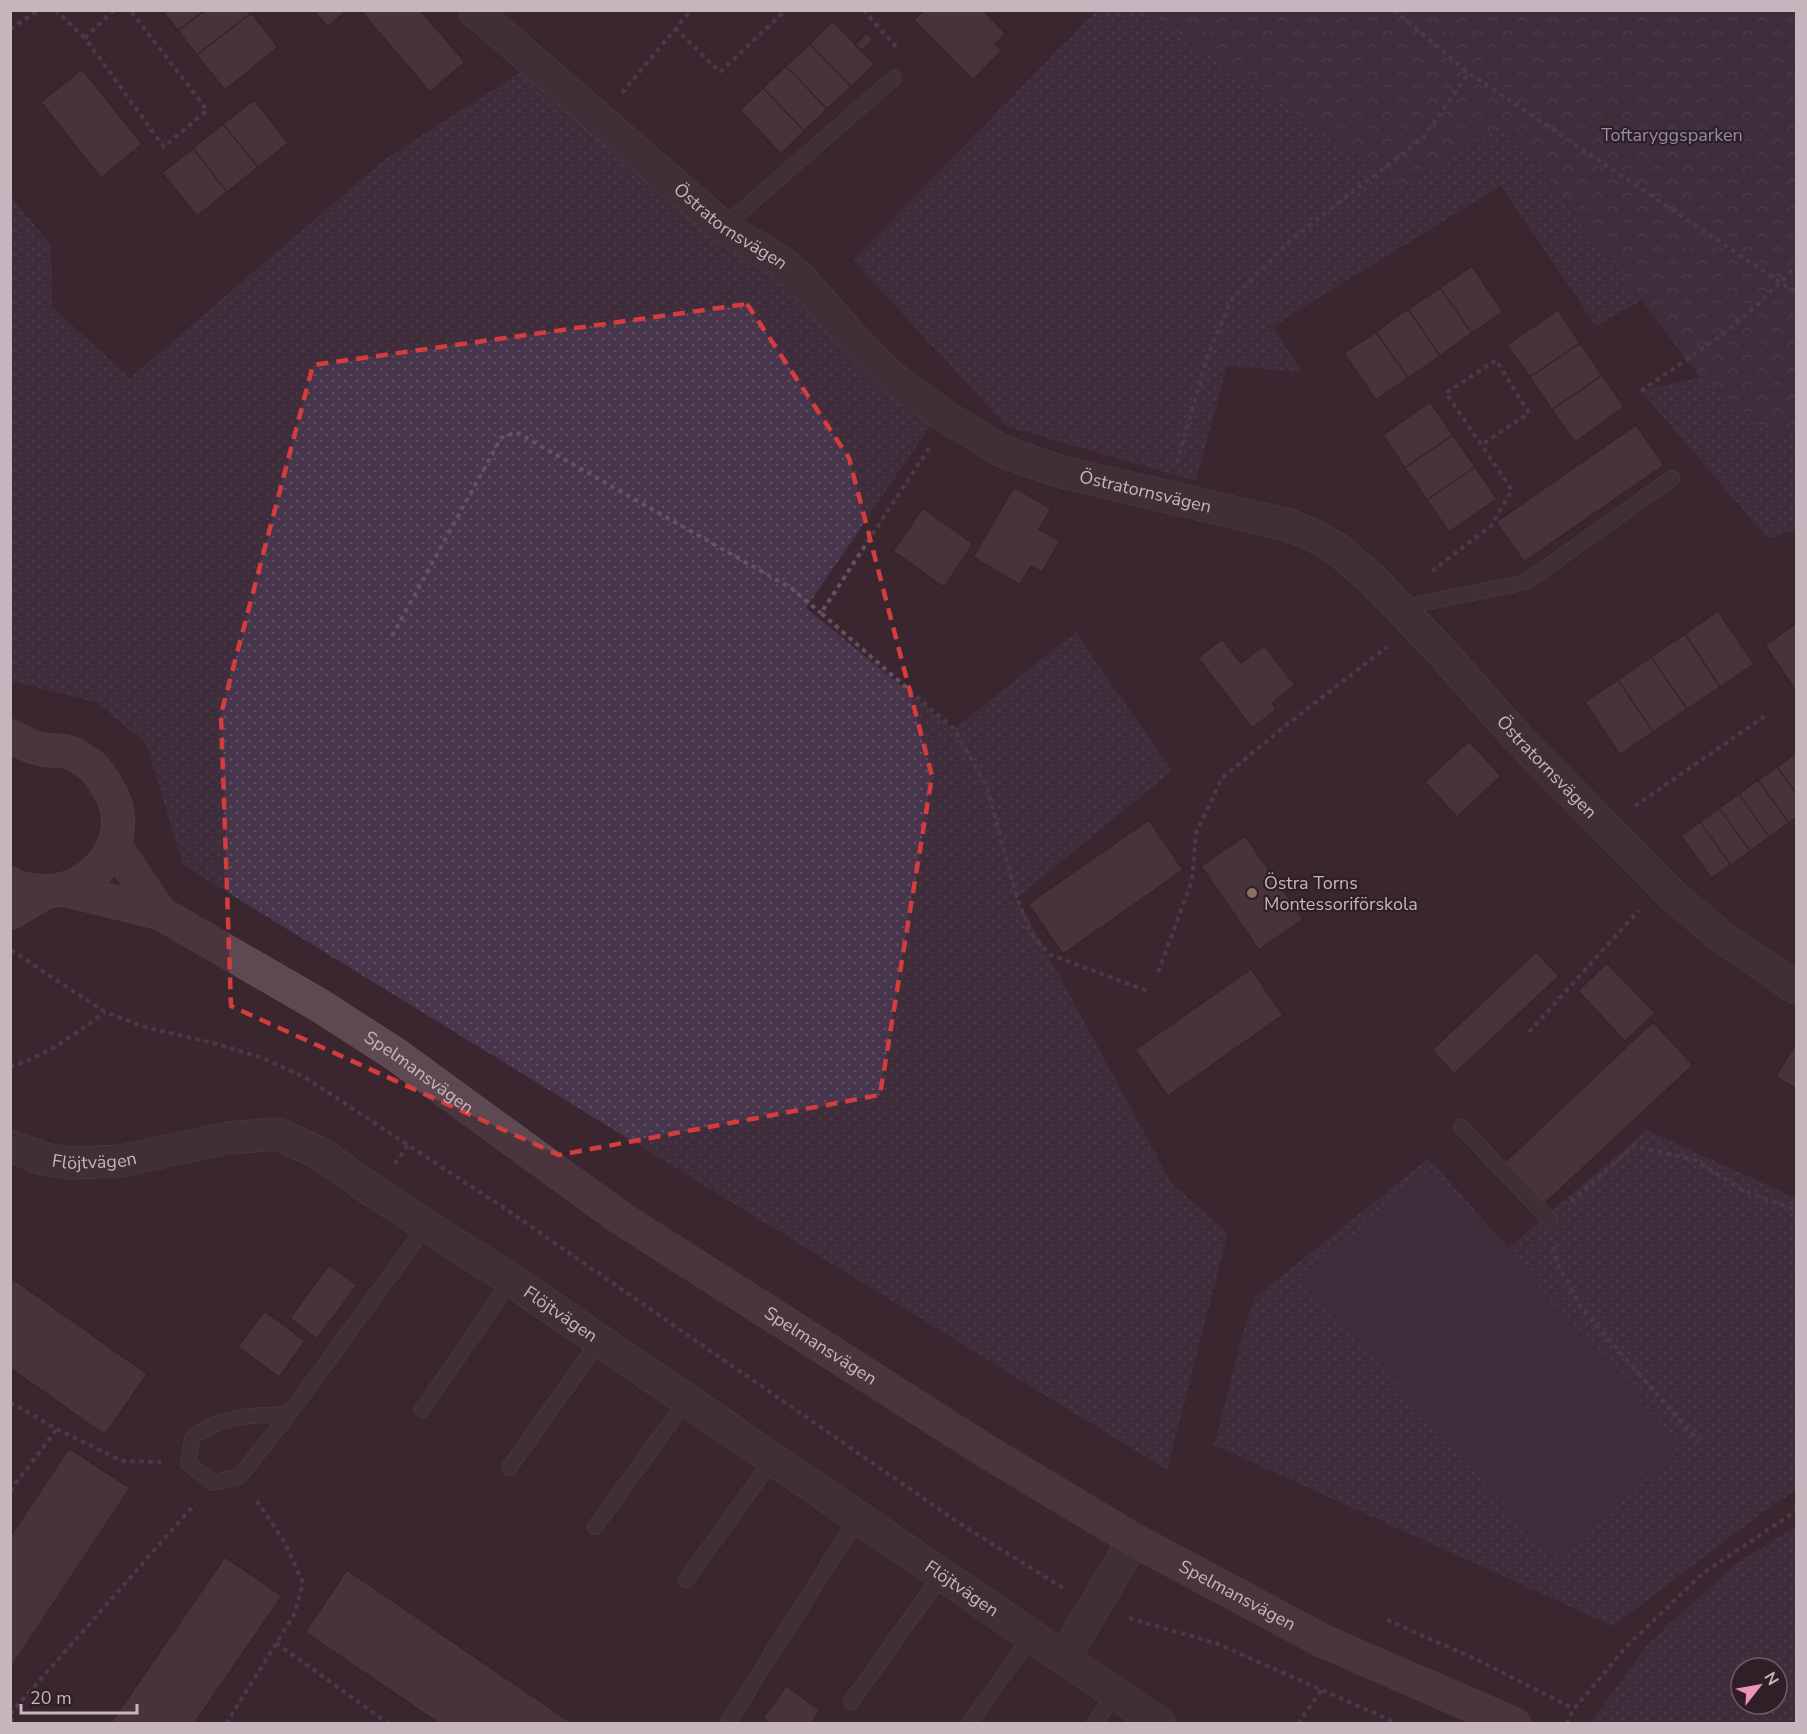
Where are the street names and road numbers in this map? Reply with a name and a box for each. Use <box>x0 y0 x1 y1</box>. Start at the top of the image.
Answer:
street label: Östratornsvägen <box>669 177 793 275</box>
street label: Östratornsvägen <box>1077 464 1214 519</box>
street label: Östratornsvägen <box>1491 710 1602 824</box>
street label: Spelmansvägen <box>360 1025 479 1119</box>
street label: Flöjtvägen <box>50 1146 139 1175</box>
street label: Flöjtvägen <box>519 1280 602 1348</box>
street label: Spelmansvägen <box>760 1301 881 1390</box>
street label: Spelmansvägen <box>1175 1554 1300 1636</box>
street label: Flöjtvägen <box>920 1555 1004 1622</box>

